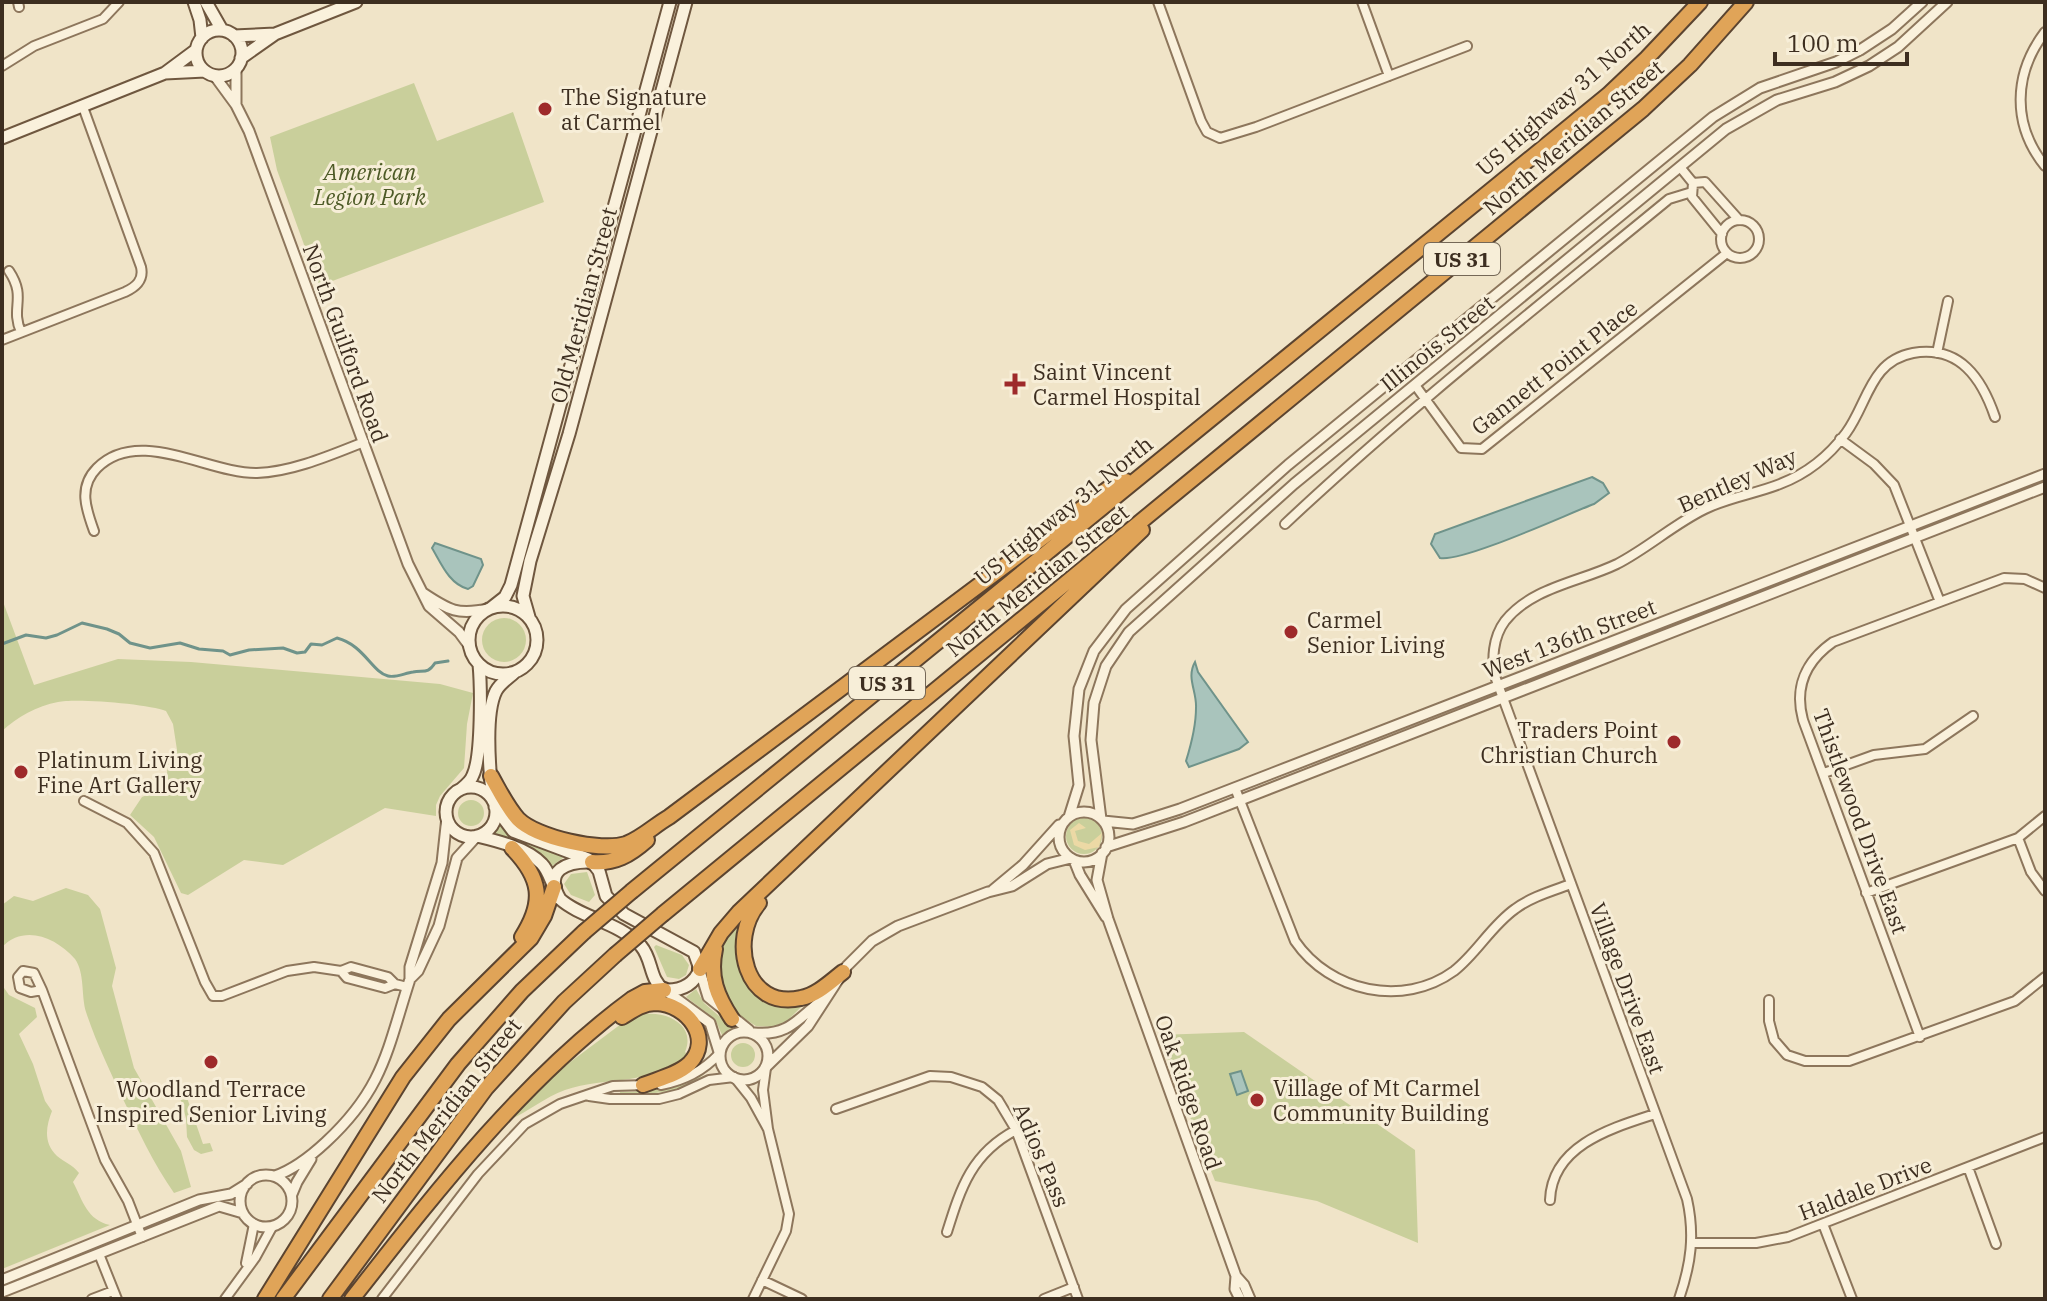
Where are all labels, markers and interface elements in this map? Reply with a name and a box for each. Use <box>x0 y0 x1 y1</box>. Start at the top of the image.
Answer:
street label: US Highway 31 North <box>1470 14 1656 182</box>
scale bar <box>1775 16 1907 66</box>
text: 100 m <box>1787 27 1859 59</box>
street label: North Meridian Street <box>1477 53 1669 221</box>
place label: The Signature at Carmel <box>561 82 707 136</box>
marker: The Signature at Carmel <box>536 100 554 118</box>
park label: American Legion Park <box>313 157 427 211</box>
street label: Old Meridian Street <box>543 204 623 406</box>
street label: North Guilford Road <box>297 240 395 446</box>
road number: US 31 <box>1424 243 1500 275</box>
street label: Illinois Street <box>1374 288 1500 398</box>
street label: Gannett Point Place <box>1465 293 1643 441</box>
place label: Saint Vincent Carmel Hospital <box>1033 357 1201 411</box>
marker: Saint Vincent Carmel Hospital <box>1004 373 1026 395</box>
street label: US Highway 31 North <box>968 429 1158 591</box>
street label: Bentley Way <box>1673 441 1801 519</box>
street label: North Meridian Street <box>940 497 1134 663</box>
street label: West 136th Street <box>1478 591 1660 684</box>
place label: Carmel Senior Living <box>1307 605 1445 659</box>
marker: Carmel Senior Living <box>1282 623 1300 641</box>
road number: US 31 <box>849 667 925 699</box>
street label: Thistlewood Drive East <box>1807 704 1915 938</box>
place label: Traders Point Christian Church <box>1480 715 1658 769</box>
marker: Traders Point Christian Church <box>1665 733 1683 751</box>
place label: Platinum Living Fine Art Gallery <box>37 745 202 799</box>
marker: Platinum Living Fine Art Gallery <box>12 763 30 781</box>
street label: Village Drive East <box>1584 898 1672 1078</box>
street label: North Meridian Street <box>365 1011 527 1208</box>
street label: Oak Ridge Road <box>1149 1011 1229 1173</box>
marker: Woodland Terrace Inspired Senior Living <box>202 1053 220 1071</box>
place label: Village of Mt Carmel Community Building <box>1273 1073 1489 1127</box>
place label: Woodland Terrace Inspired Senior Living <box>96 1074 326 1128</box>
marker: Village of Mt Carmel Community Building <box>1248 1091 1266 1109</box>
street label: Adios Pass <box>1007 1099 1077 1211</box>
street label: Haldale Drive <box>1794 1149 1936 1227</box>

